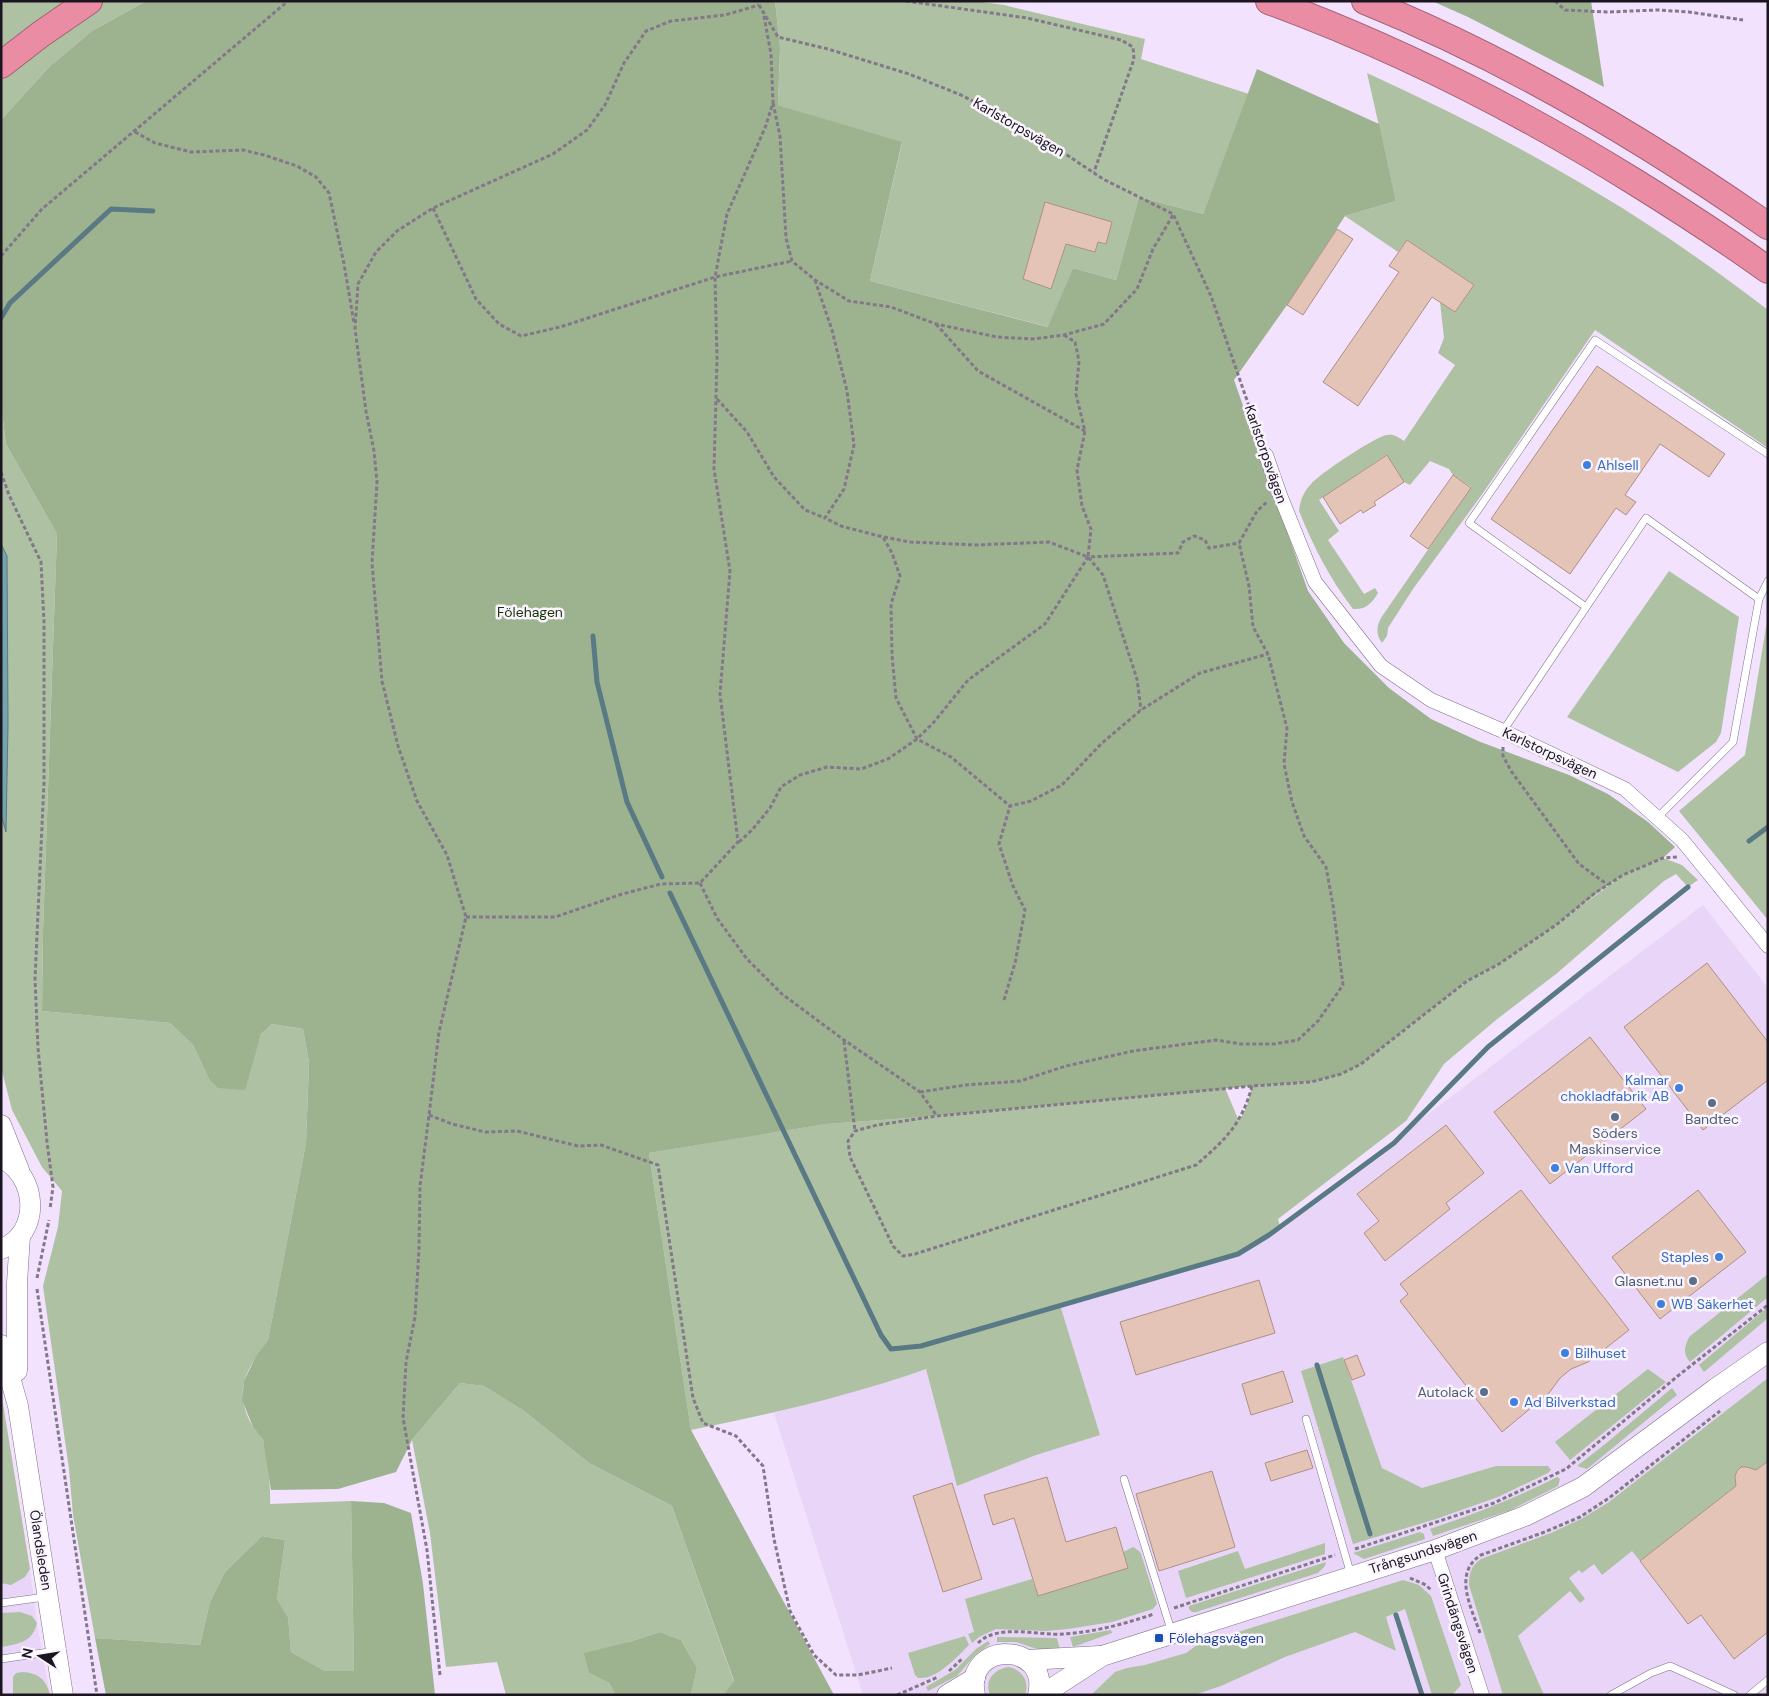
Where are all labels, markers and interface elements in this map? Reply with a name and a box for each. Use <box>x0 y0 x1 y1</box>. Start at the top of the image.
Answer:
street label: Karlstorpsvägen <box>970 93 1068 161</box>
street label: Karlstorpsvägen <box>1241 402 1291 506</box>
place label: Ahlsell <box>1597 456 1639 474</box>
marker: Ahlsell <box>1581 459 1593 471</box>
park label: Fölehagen <box>497 603 563 621</box>
street label: Karlstorpsvägen <box>1500 723 1600 783</box>
place label: Kalmar chokladfabrik AB <box>1560 1071 1669 1105</box>
marker: Kalmar chokladfabrik AB <box>1673 1082 1685 1094</box>
marker: Bandtec <box>1706 1097 1718 1109</box>
place label: Bandtec <box>1685 1110 1739 1128</box>
marker: Söders Maskinservice <box>1609 1111 1621 1123</box>
place label: Söders Maskinservice <box>1569 1124 1661 1158</box>
place label: Van Ufford <box>1565 1159 1633 1177</box>
marker: Van Ufford <box>1549 1162 1561 1174</box>
place label: Staples <box>1661 1248 1709 1266</box>
marker: Staples <box>1713 1251 1725 1263</box>
place label: Glasnet.nu <box>1615 1272 1683 1290</box>
marker: Glasnet.nu <box>1687 1275 1699 1287</box>
place label: WB Säkerhet <box>1671 1295 1753 1313</box>
marker: WB Säkerhet <box>1655 1298 1667 1310</box>
place label: Bilhuset <box>1575 1344 1626 1362</box>
marker: Bilhuset <box>1559 1347 1571 1359</box>
place label: Autolack <box>1417 1383 1474 1401</box>
marker: Autolack <box>1478 1386 1490 1398</box>
place label: Ad Bilverkstad <box>1524 1393 1616 1411</box>
marker: Ad Bilverkstad <box>1508 1396 1520 1408</box>
street label: Ölandsleden <box>26 1508 56 1592</box>
street label: Trångsundsvägen <box>1367 1526 1479 1578</box>
street label: Grindängsvägen <box>1433 1571 1483 1675</box>
place label: Fölehagsvägen <box>1169 1629 1264 1647</box>
north arrow <box>15 1631 65 1681</box>
marker: Fölehagsvägen <box>1153 1632 1165 1644</box>
text: N <box>17 1646 37 1660</box>

